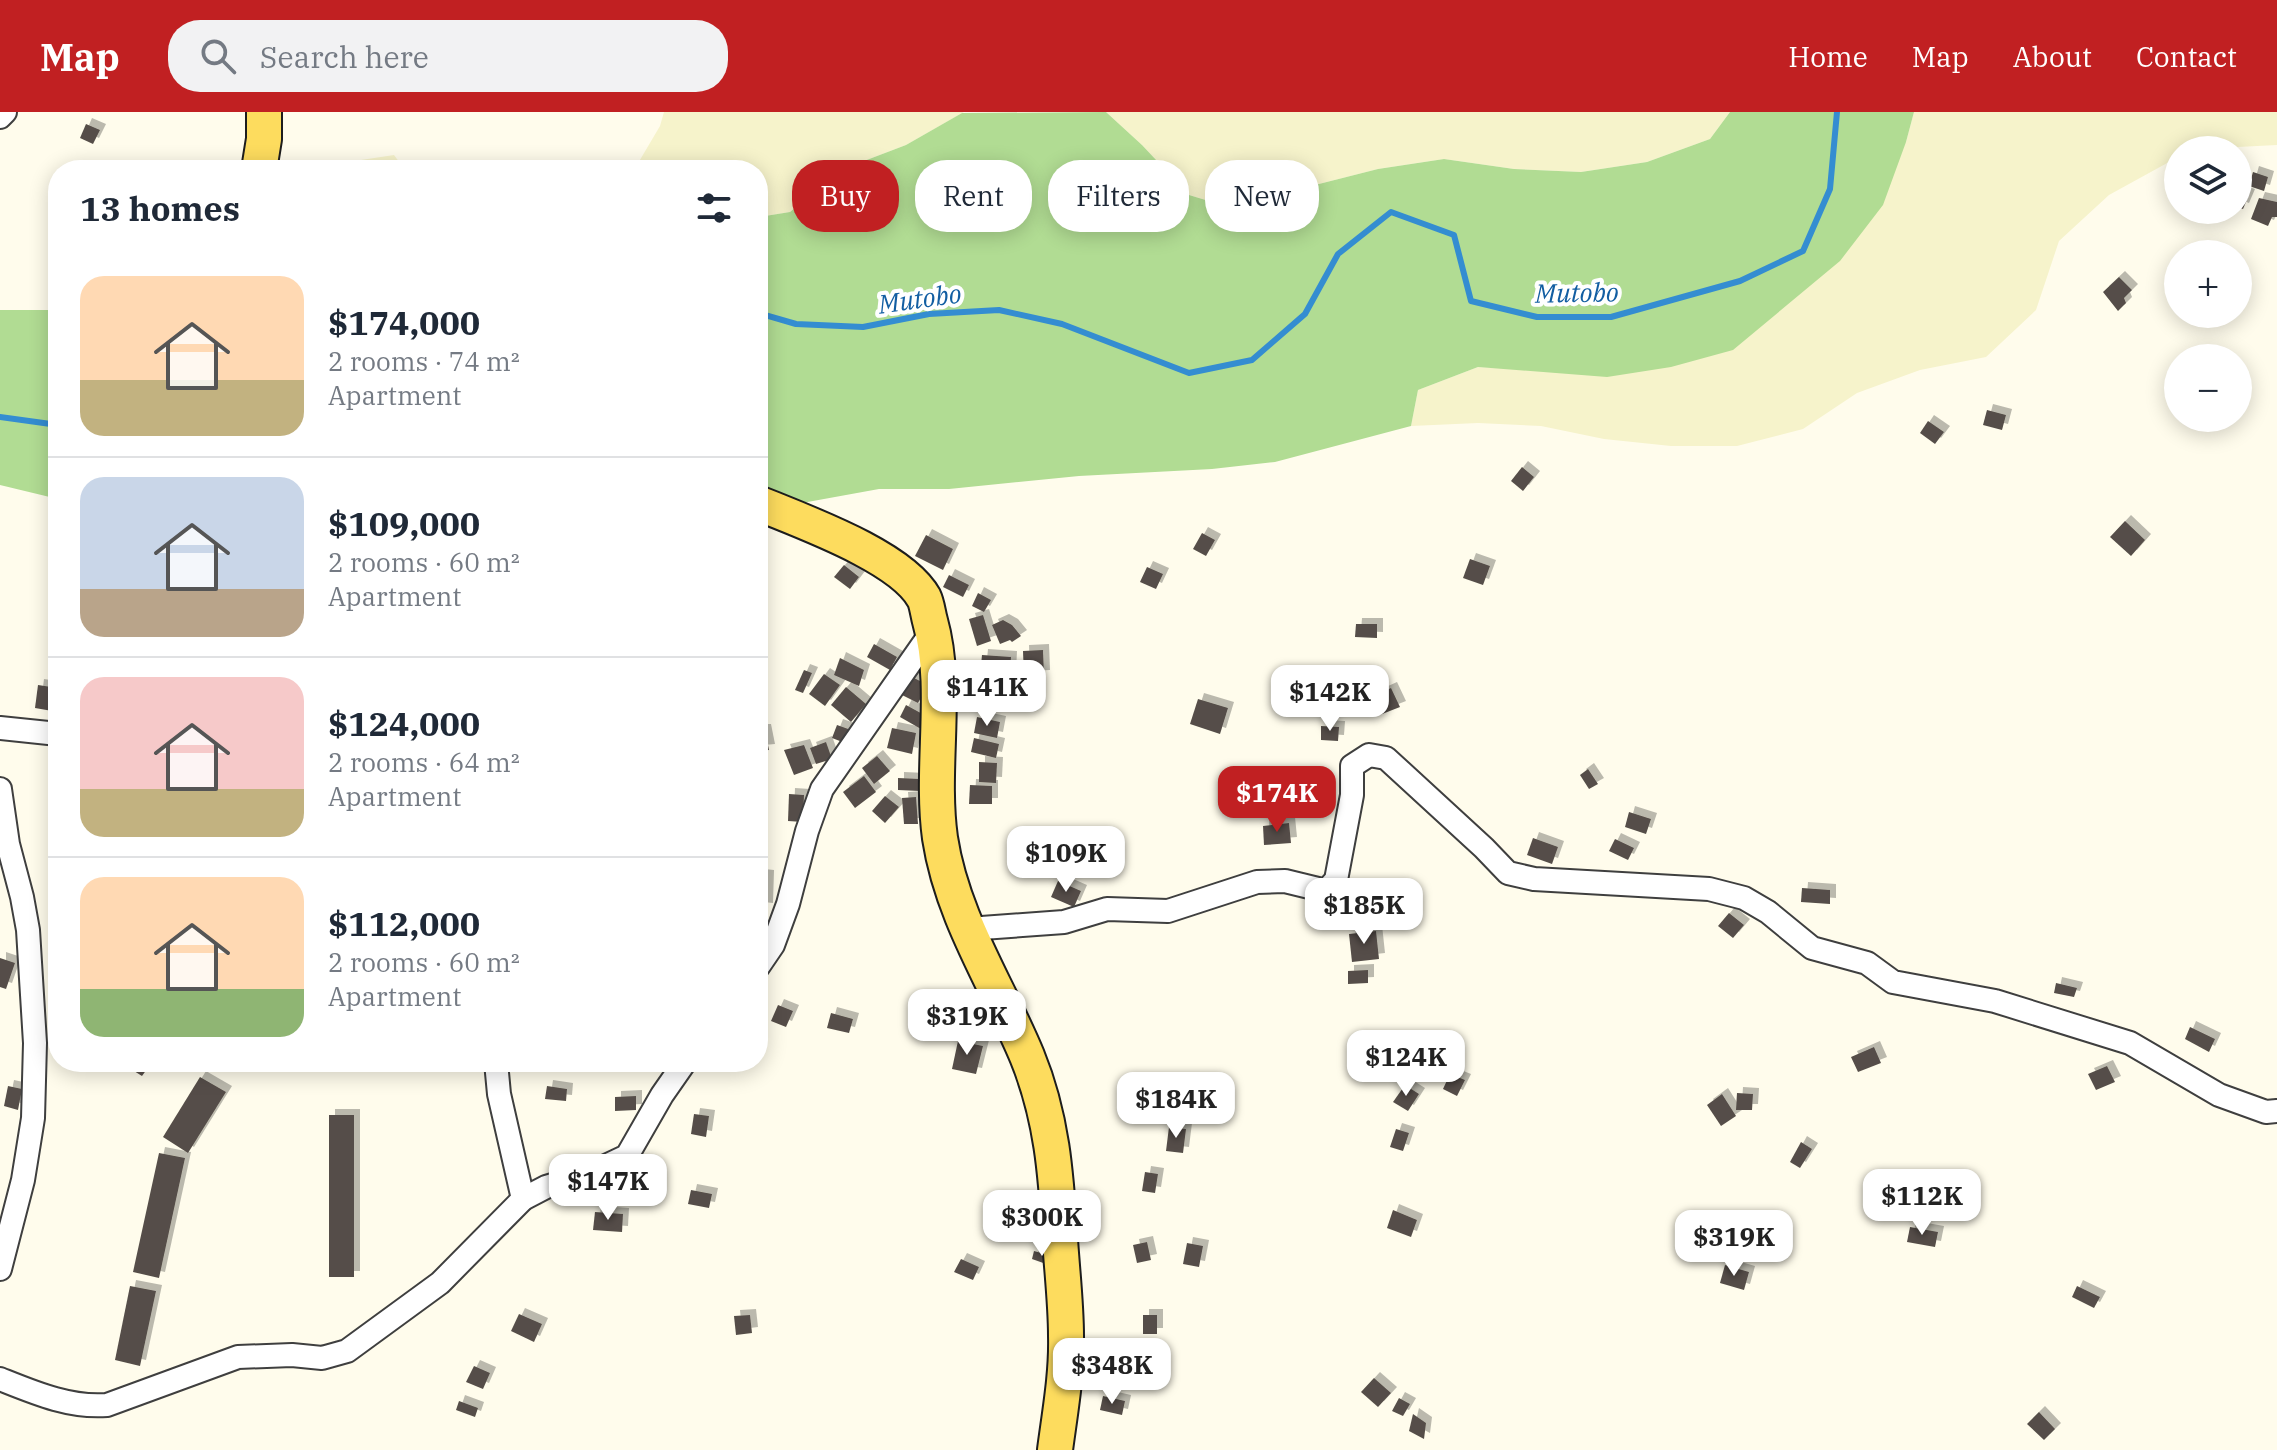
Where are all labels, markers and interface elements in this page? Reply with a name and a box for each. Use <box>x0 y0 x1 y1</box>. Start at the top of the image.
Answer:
search box <box>168 20 728 92</box>
text: Map <box>40 32 120 81</box>
icon: search <box>196 34 240 78</box>
text: Search here <box>260 37 429 76</box>
text: Home <box>1788 38 1868 75</box>
text: Map <box>1912 38 1969 75</box>
text: About <box>2013 38 2092 75</box>
text: Contact <box>2136 38 2237 75</box>
map controls <box>2164 136 2252 432</box>
button: layers <box>2164 136 2252 224</box>
chip: Buy <box>792 160 899 232</box>
chip: Rent <box>915 160 1032 232</box>
chip: Filters <box>1048 160 1189 232</box>
chip: New <box>1205 160 1319 232</box>
text: 13 homes <box>80 186 240 230</box>
icon: filters <box>692 186 736 230</box>
button: + <box>2164 240 2252 328</box>
water label: Mutobo <box>1534 274 1619 310</box>
water label: Mutobo <box>875 275 964 321</box>
text: $174,000 <box>328 300 480 344</box>
icon: home <box>144 308 240 404</box>
text: 2 rooms · 74 m² <box>328 344 520 378</box>
button: − <box>2164 344 2252 432</box>
text: Apartment <box>328 378 461 412</box>
text: $109,000 <box>328 501 480 545</box>
icon: home <box>144 509 240 605</box>
text: 2 rooms · 60 m² <box>328 545 520 579</box>
text: Apartment <box>328 579 461 613</box>
pin: $141K <box>931 660 1043 728</box>
pin: $142K <box>1274 665 1386 733</box>
text: $141K <box>946 669 1028 703</box>
text: $142K <box>1289 674 1371 708</box>
text: $124,000 <box>328 701 480 745</box>
icon: home <box>144 709 240 805</box>
text: 2 rooms · 64 m² <box>328 745 520 779</box>
pin: $174K <box>1221 766 1333 834</box>
text: $174K <box>1236 775 1318 809</box>
text: Apartment <box>328 779 461 813</box>
pin: $109K <box>1010 826 1122 894</box>
text: $109K <box>1025 835 1107 869</box>
pin: $185K <box>1308 878 1420 946</box>
text: $185K <box>1323 887 1405 921</box>
text: $112,000 <box>328 901 480 945</box>
icon: home <box>144 909 240 1005</box>
text: 2 rooms · 60 m² <box>328 945 520 979</box>
text: Apartment <box>328 979 461 1013</box>
pin: $319K <box>911 989 1023 1057</box>
text: $319K <box>926 998 1008 1032</box>
pin: $124K <box>1350 1030 1462 1098</box>
text: $124K <box>1365 1039 1447 1073</box>
pin: $184K <box>1120 1072 1232 1140</box>
text: $184K <box>1135 1081 1217 1115</box>
pin: $147K <box>552 1154 664 1222</box>
text: $147K <box>567 1163 649 1197</box>
pin: $112K <box>1866 1169 1978 1237</box>
text: $112K <box>1881 1178 1963 1212</box>
pin: $300K <box>986 1190 1098 1258</box>
text: $300K <box>1001 1199 1083 1233</box>
pin: $319K <box>1678 1210 1790 1278</box>
text: $319K <box>1693 1219 1775 1253</box>
pin: $348K <box>1056 1338 1168 1406</box>
text: $348K <box>1071 1347 1153 1381</box>

